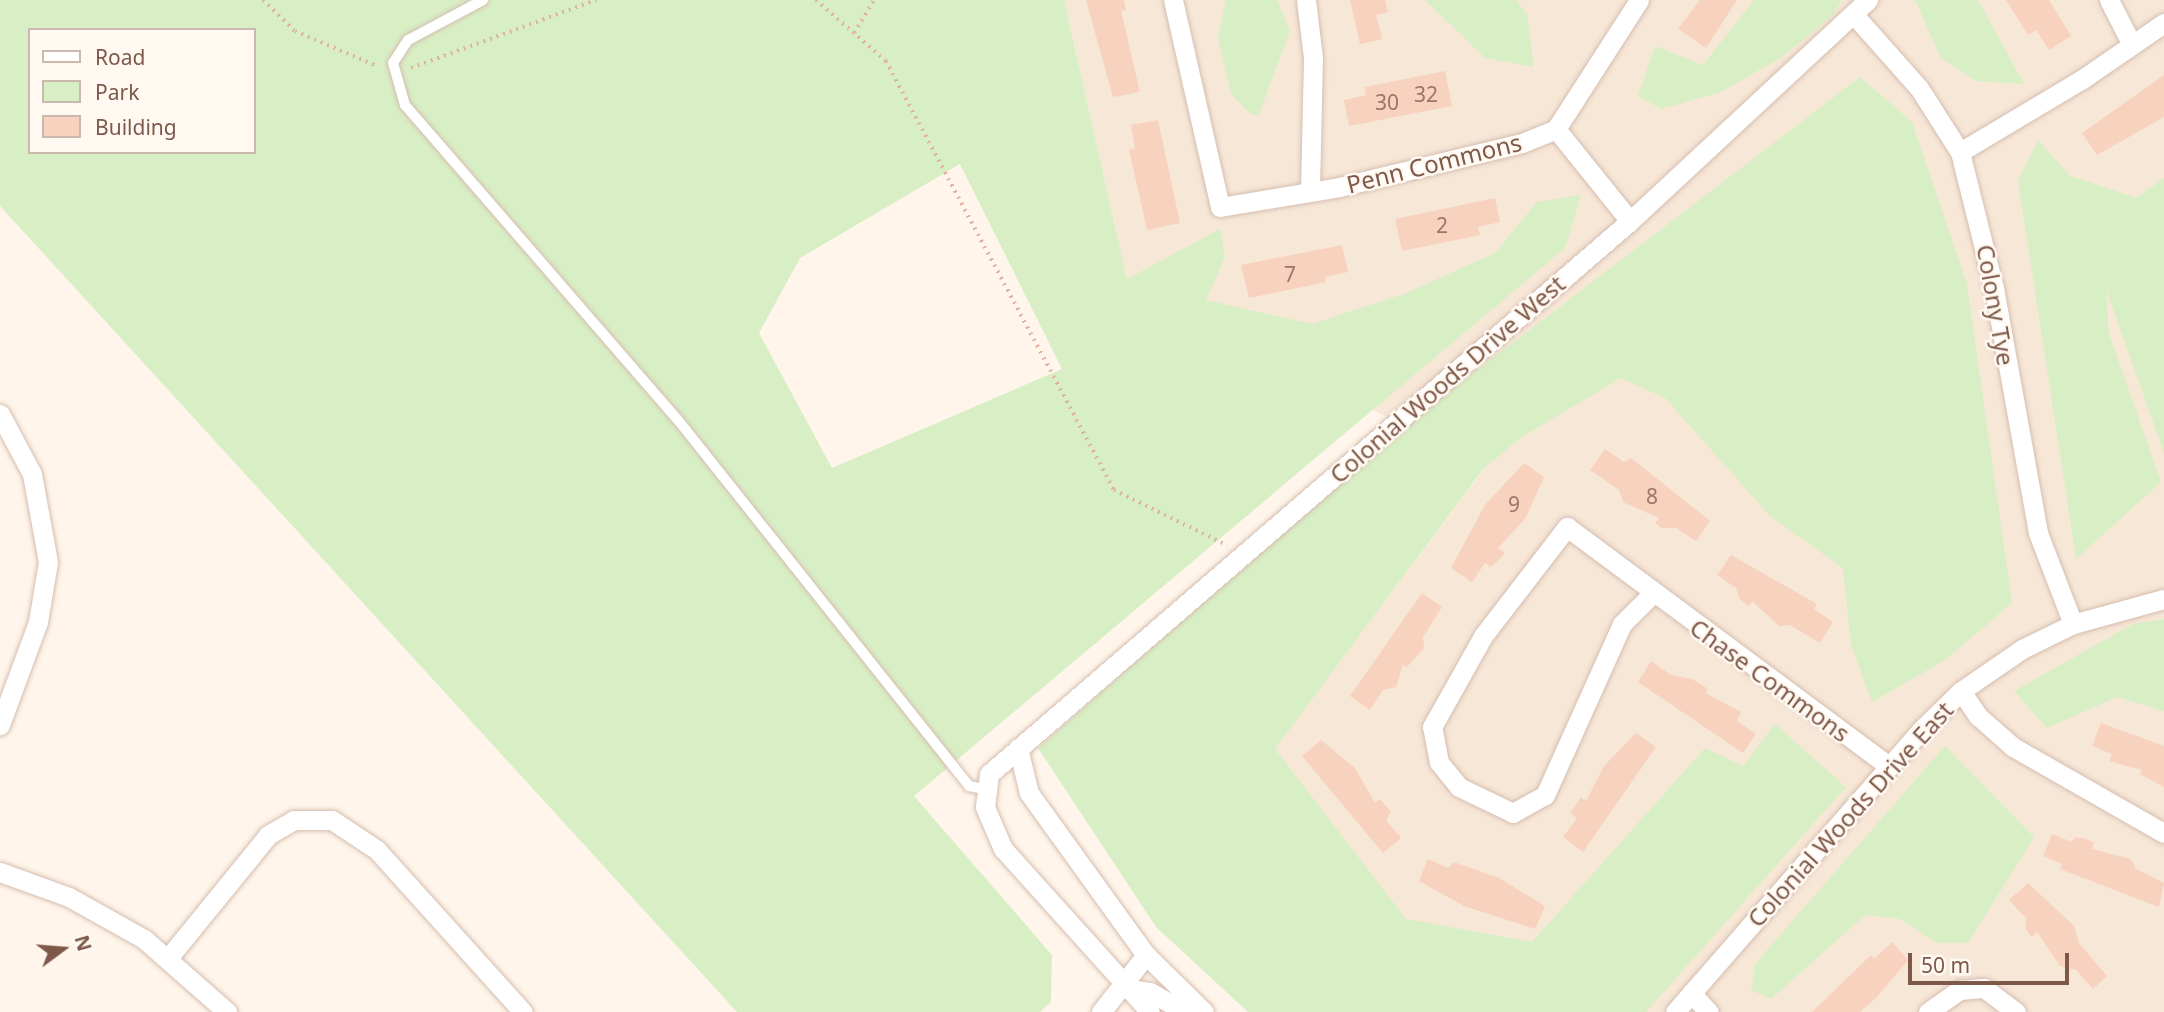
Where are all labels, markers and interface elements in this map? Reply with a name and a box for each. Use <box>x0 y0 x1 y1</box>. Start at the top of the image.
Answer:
legend <box>28 28 256 154</box>
text: Road <box>95 43 145 71</box>
text: Park <box>95 78 139 106</box>
house number: 32 <box>1414 81 1438 107</box>
house number: 30 <box>1375 89 1399 115</box>
text: Building <box>95 113 177 141</box>
street label: Penn Commons <box>1343 127 1525 199</box>
house number: 2 <box>1436 212 1448 238</box>
street label: Colony Tye <box>1971 242 2021 368</box>
house number: 7 <box>1284 261 1296 287</box>
street label: Colonial Woods Drive West <box>1324 269 1570 489</box>
house number: 8 <box>1646 483 1658 509</box>
house number: 9 <box>1508 491 1520 517</box>
street label: Chase Commons <box>1685 612 1855 748</box>
street label: Colonial Woods Drive East <box>1741 695 1959 933</box>
north arrow <box>28 914 98 984</box>
text: N <box>69 932 98 954</box>
scale bar <box>1912 939 2073 983</box>
text: 50 m <box>1921 951 1970 979</box>

